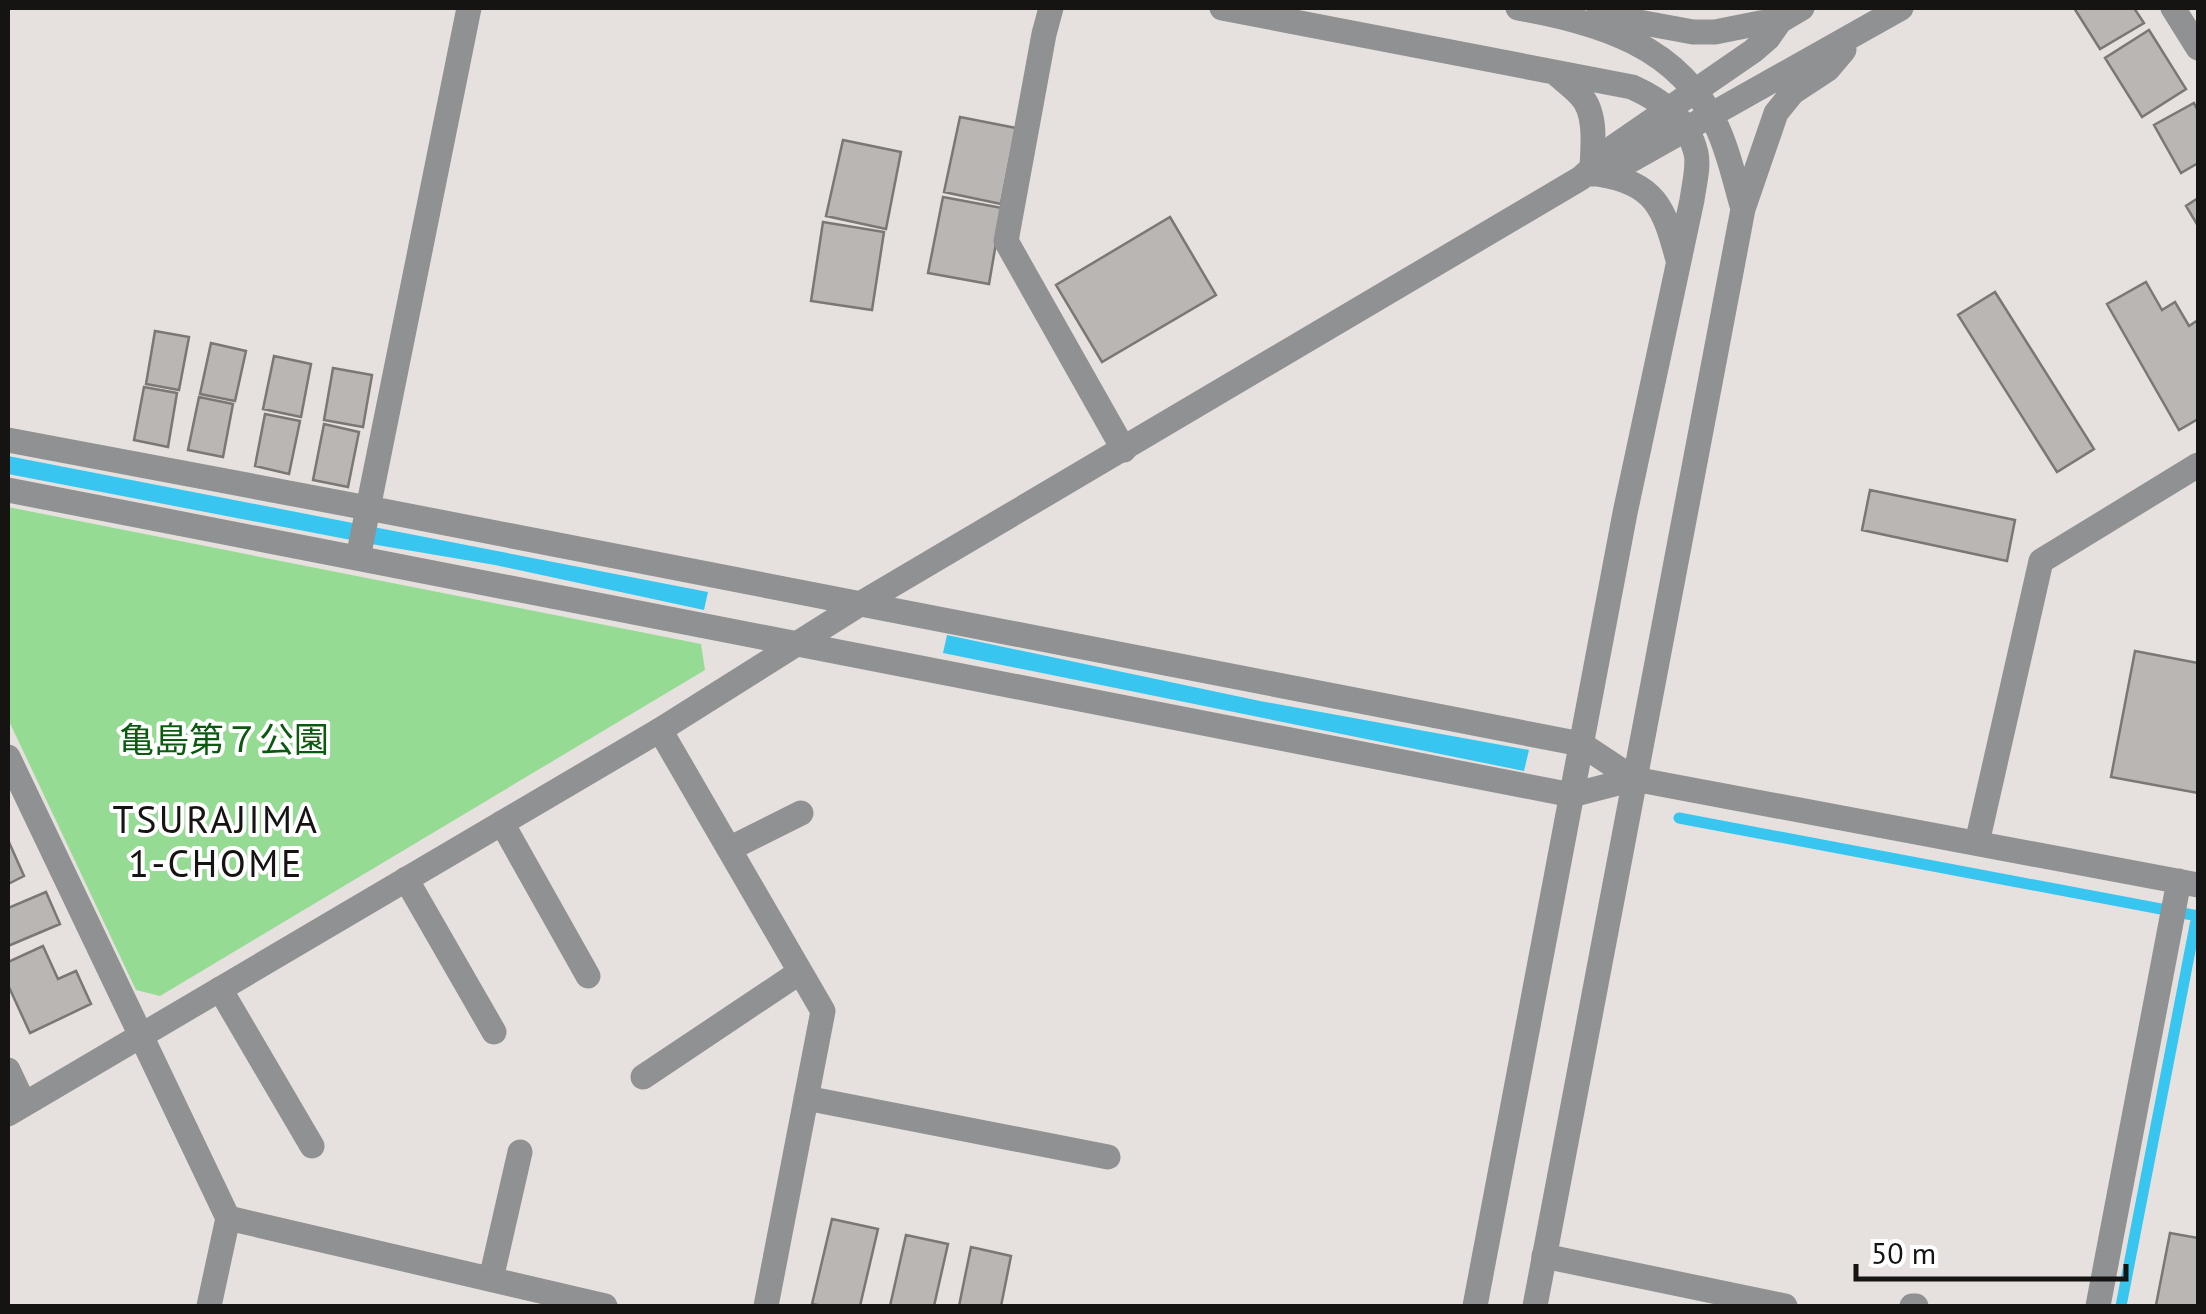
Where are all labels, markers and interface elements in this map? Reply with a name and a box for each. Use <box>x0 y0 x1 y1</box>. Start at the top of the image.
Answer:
park label: 亀島第７公園 <box>119 716 329 762</box>
district label: TSURAJIMA 1-CHOME <box>113 794 319 887</box>
scale bar <box>1856 1219 2126 1281</box>
text: 50 m <box>1871 1233 1936 1272</box>

